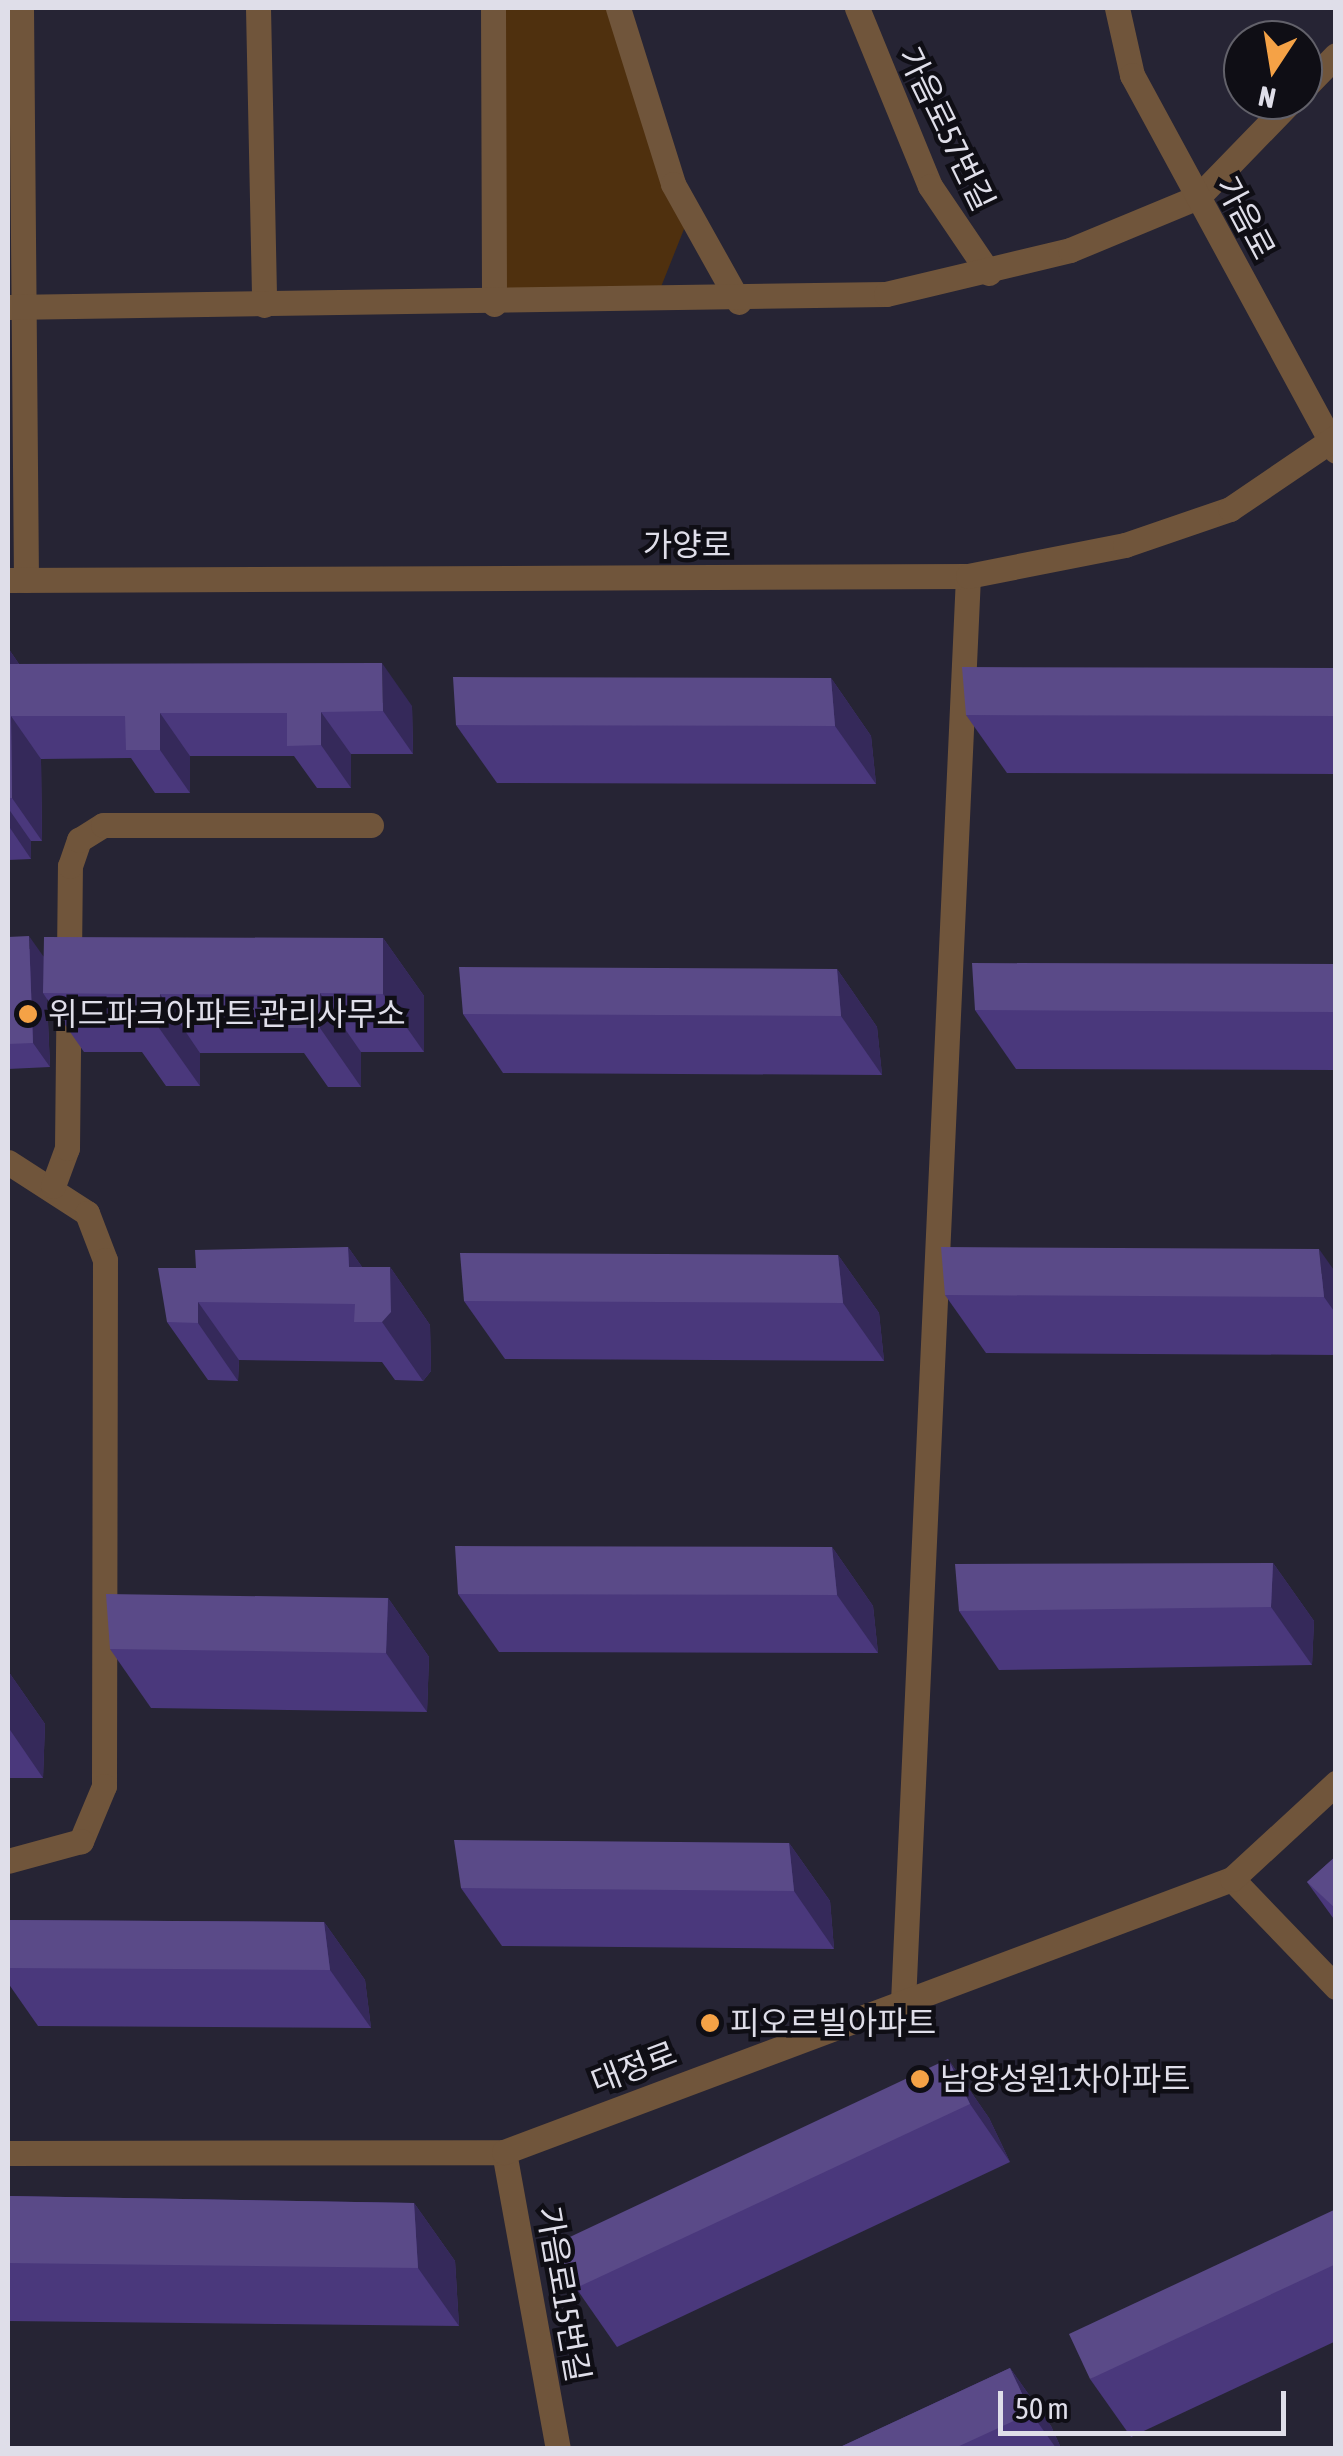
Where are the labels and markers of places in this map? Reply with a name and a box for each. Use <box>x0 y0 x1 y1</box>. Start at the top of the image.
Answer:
place label: 위드파크아파트 관리사무소 <box>48 995 406 1033</box>
marker: 위드파크아파트 관리사무소 <box>17 1003 39 1025</box>
place label: 피오르빌아파트 <box>730 2004 936 2042</box>
marker: 피오르빌아파트 <box>699 2012 721 2034</box>
place label: 남양성원1차아파트 <box>940 2060 1191 2098</box>
marker: 남양성원1차아파트 <box>909 2068 931 2090</box>

